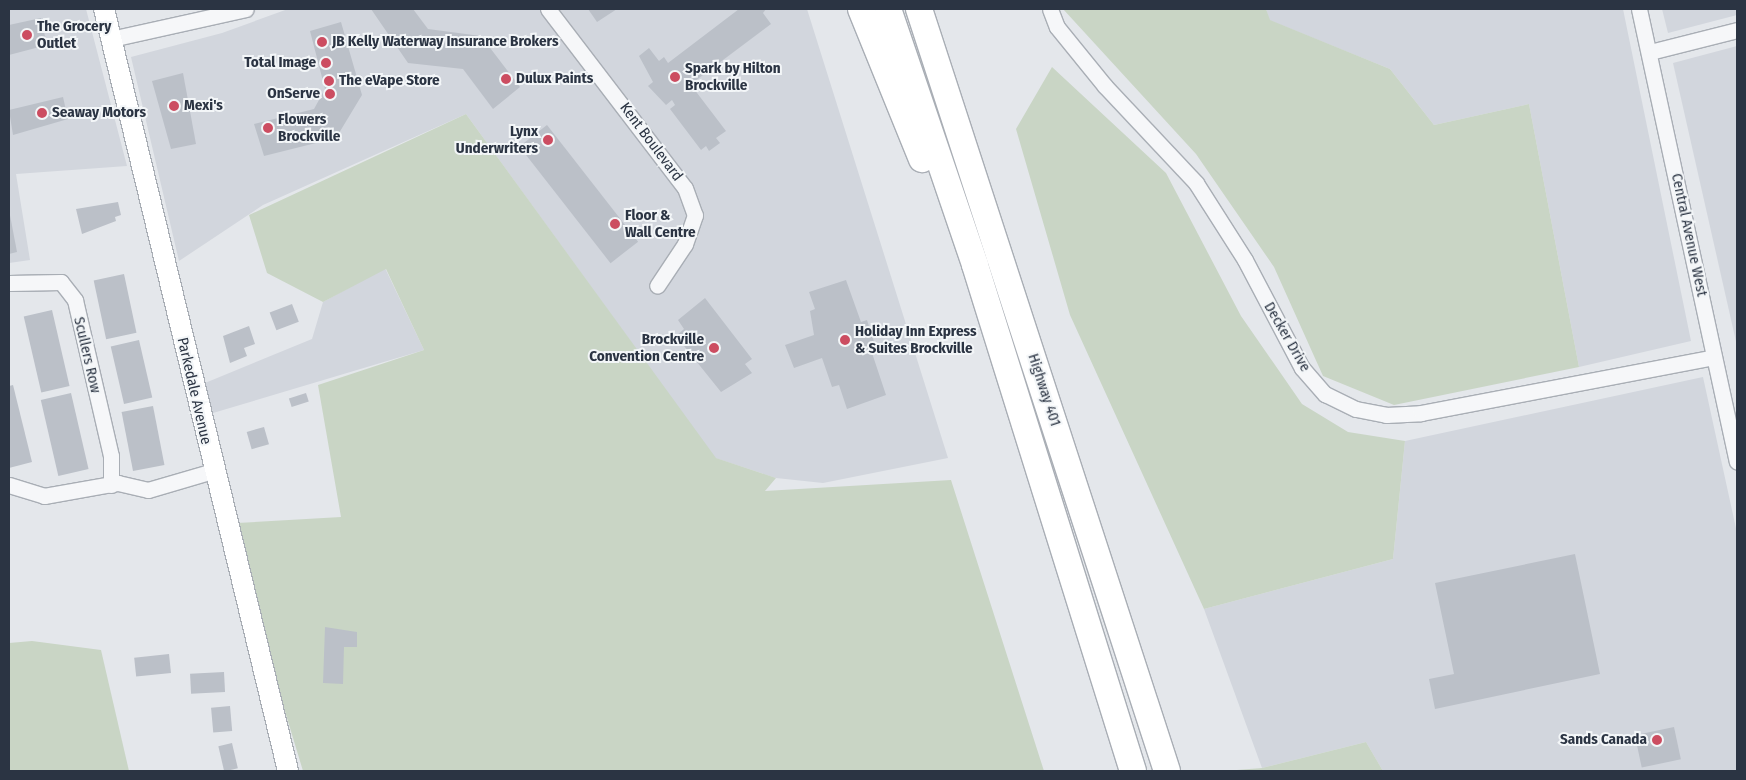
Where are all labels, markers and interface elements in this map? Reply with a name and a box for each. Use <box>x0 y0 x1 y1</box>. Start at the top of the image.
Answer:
place label: The Grocery Outlet <box>37 17 111 52</box>
marker: The Grocery Outlet <box>21 29 33 41</box>
place label: JB Kelly Waterway Insurance Brokers <box>332 33 558 51</box>
marker: JB Kelly Waterway Insurance Brokers <box>316 36 328 48</box>
place label: Total Image <box>244 54 316 72</box>
marker: Total Image <box>320 57 332 69</box>
place label: Spark by Hilton Brockville <box>685 59 781 94</box>
place label: Dulux Paints <box>516 70 593 88</box>
marker: Spark by Hilton Brockville <box>669 71 681 83</box>
place label: The eVape Store <box>339 72 440 90</box>
marker: Dulux Paints <box>500 73 512 85</box>
marker: The eVape Store <box>323 75 335 87</box>
place label: OnServe <box>267 85 320 103</box>
marker: OnServe <box>324 88 336 100</box>
place label: Mexi's <box>184 97 223 115</box>
street label: Kent Boulevard <box>616 99 686 185</box>
marker: Mexi's <box>168 100 180 112</box>
place label: Seaway Motors <box>52 104 146 122</box>
marker: Seaway Motors <box>36 107 48 119</box>
place label: Flowers Brockville <box>278 110 340 145</box>
marker: Flowers Brockville <box>262 122 274 134</box>
place label: Lynx Underwriters <box>456 122 538 157</box>
marker: Lynx Underwriters <box>542 134 554 146</box>
street label: Central Avenue West <box>1667 172 1711 298</box>
place label: Floor & Wall Centre <box>625 206 696 241</box>
marker: Floor & Wall Centre <box>609 218 621 230</box>
street label: Decker Drive <box>1260 299 1314 375</box>
street label: Scullers Row <box>70 315 104 395</box>
place label: Holiday Inn Express & Suites Brockville <box>855 322 977 357</box>
place label: Brockville Convention Centre <box>589 330 704 365</box>
marker: Holiday Inn Express & Suites Brockville <box>839 334 851 346</box>
street label: Parkedale Avenue <box>173 336 215 446</box>
marker: Brockville Convention Centre <box>708 342 720 354</box>
street label: Highway 401 <box>1024 351 1064 429</box>
place label: Sands Canada <box>1560 731 1647 749</box>
marker: Sands Canada <box>1651 734 1663 746</box>

